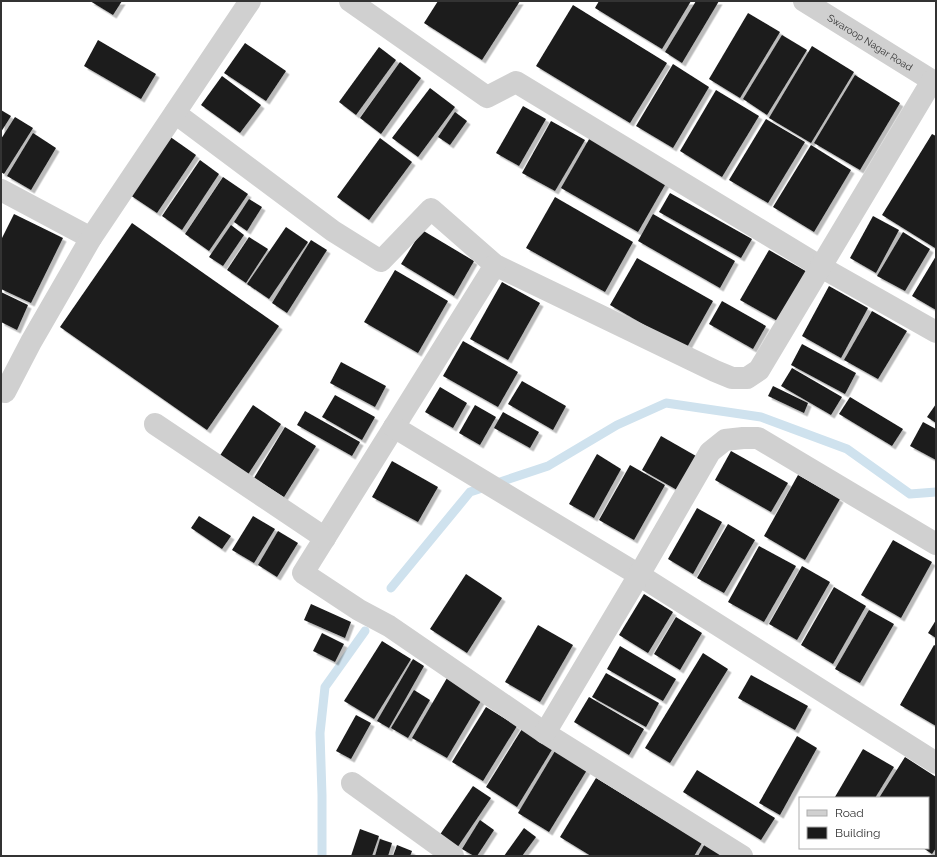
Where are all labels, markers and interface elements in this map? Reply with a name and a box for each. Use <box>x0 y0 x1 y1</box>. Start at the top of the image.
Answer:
street label: Swaroop Nagar Road <box>825 12 915 73</box>
legend <box>799 797 929 849</box>
text: Road <box>835 806 864 820</box>
text: Building <box>835 826 881 840</box>

